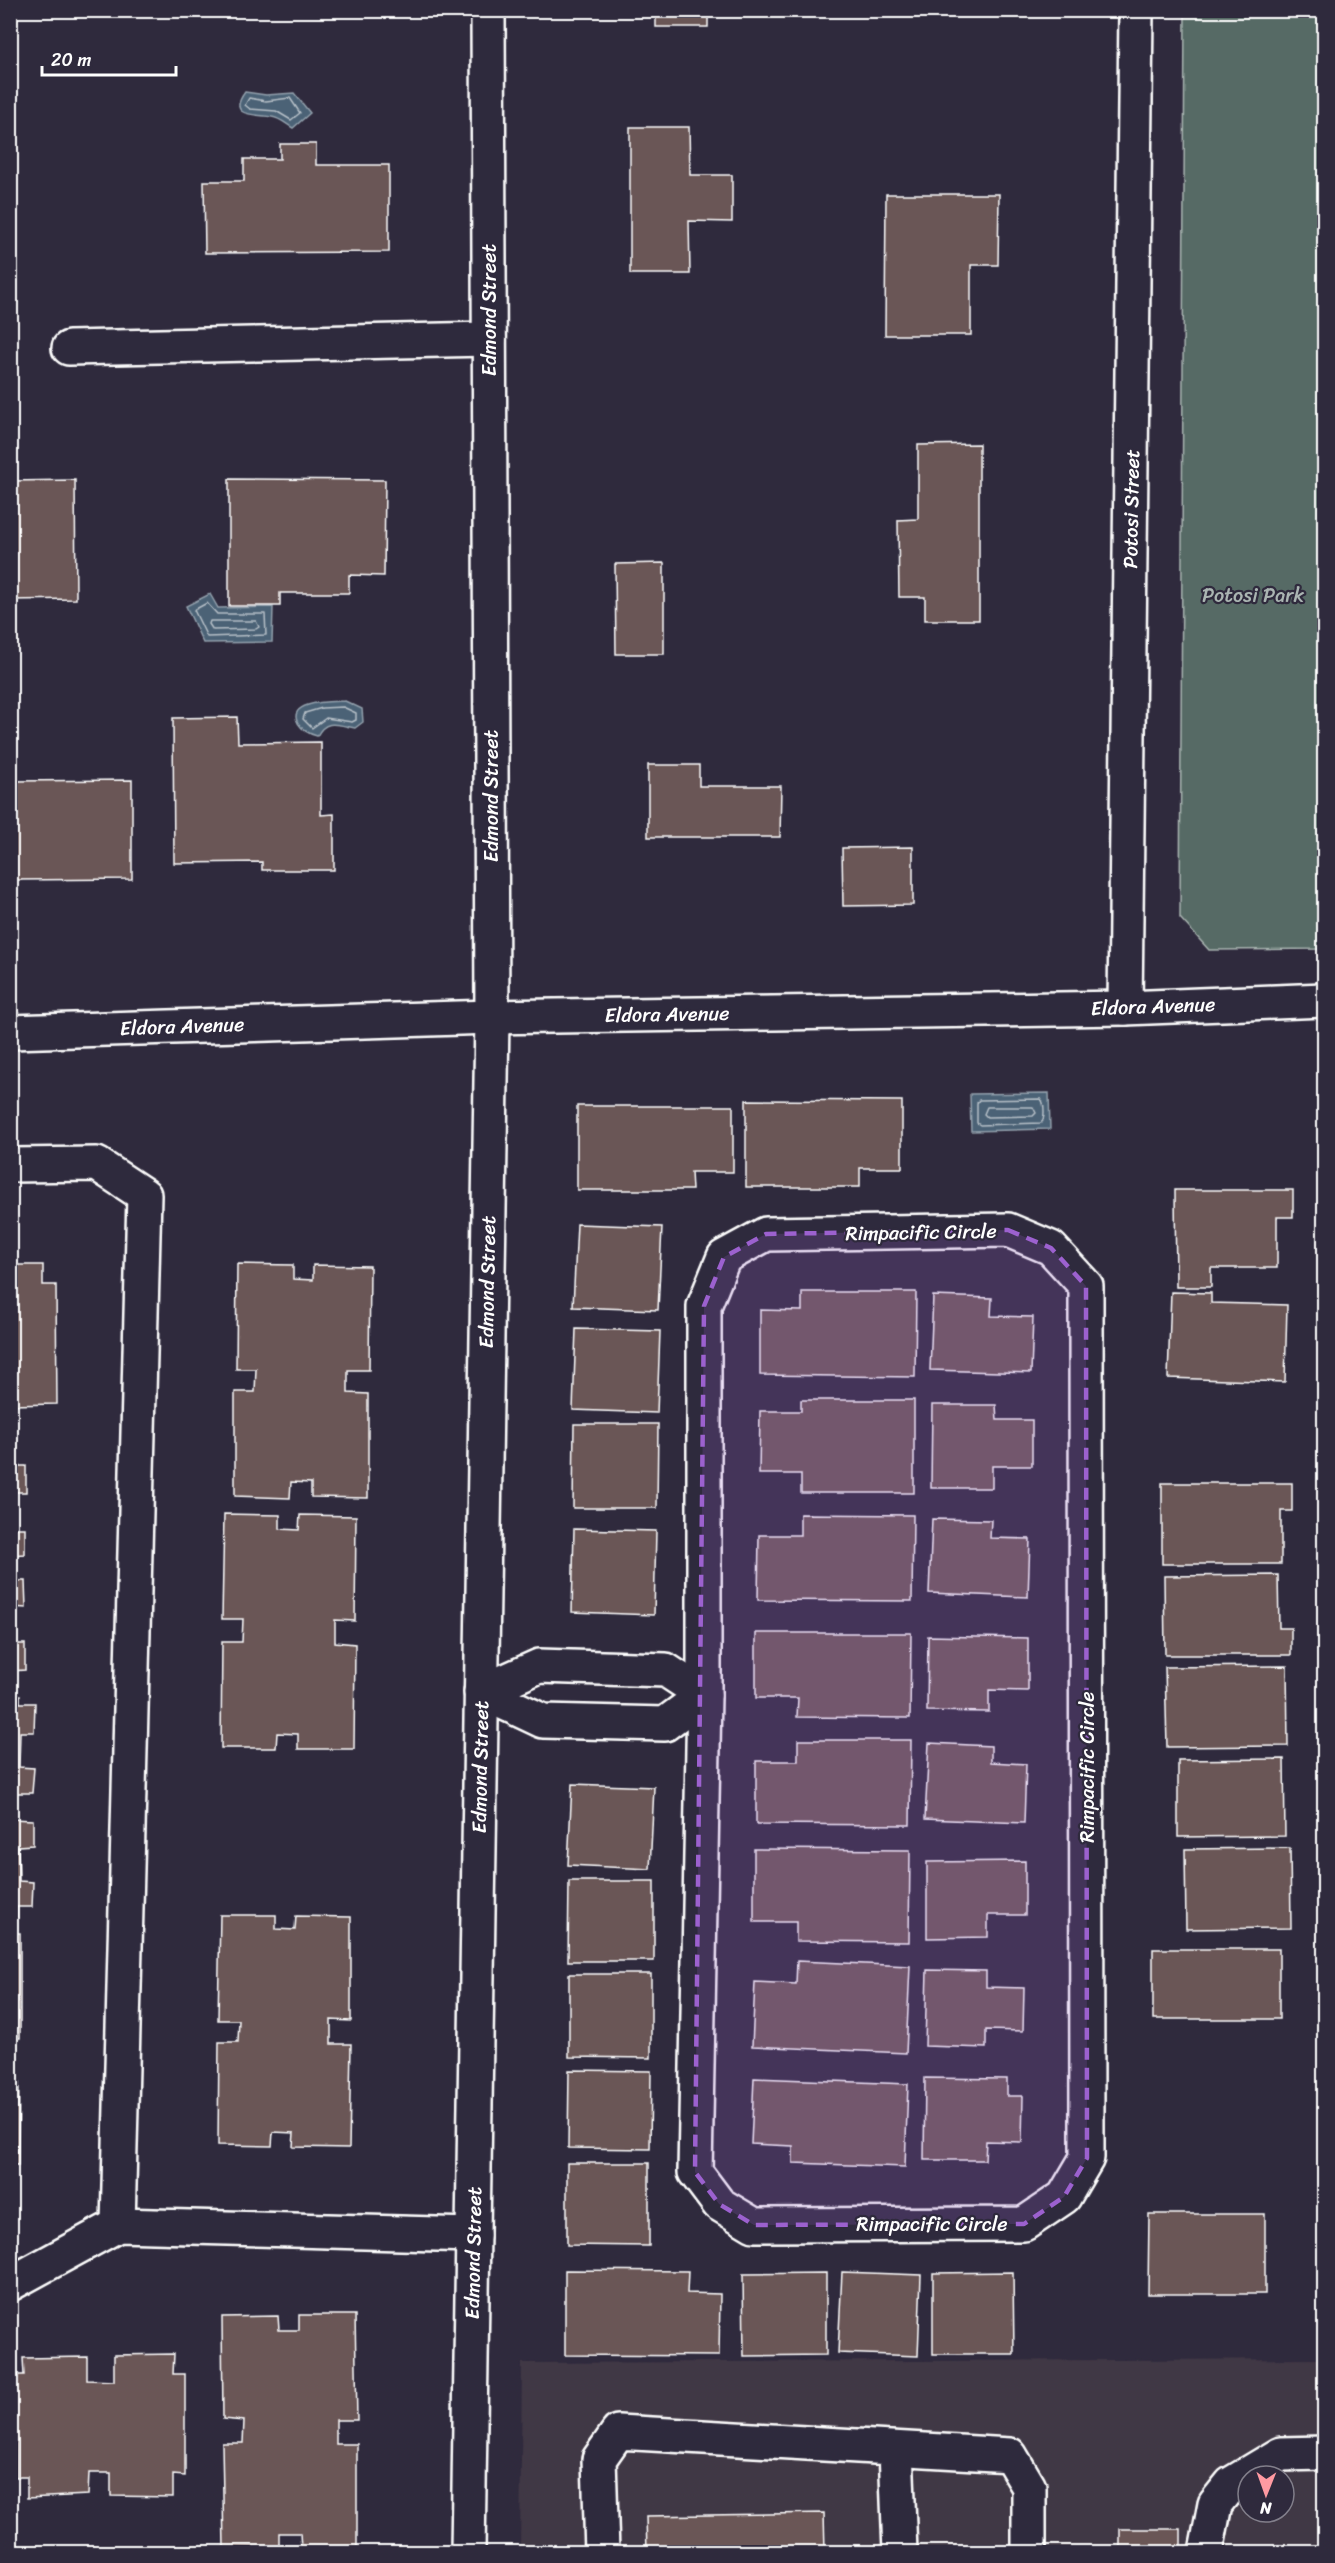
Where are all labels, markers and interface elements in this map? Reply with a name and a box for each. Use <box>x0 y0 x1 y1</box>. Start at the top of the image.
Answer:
scale bar <box>42 39 176 77</box>
text: 20 m <box>51 44 91 76</box>
street label: Edmond Street <box>472 243 507 376</box>
street label: Potosi Street <box>1113 449 1150 569</box>
park label: Potosi Park <box>1202 578 1304 613</box>
street label: Edmond Street <box>474 729 509 862</box>
street label: Eldora Avenue <box>1090 987 1216 1026</box>
street label: Eldora Avenue <box>604 996 730 1033</box>
street label: Eldora Avenue <box>119 1007 245 1046</box>
street label: Rimpacific Circle <box>845 1214 997 1251</box>
street label: Edmond Street <box>469 1215 506 1349</box>
street label: Rimpacific Circle <box>1070 1691 1105 1843</box>
street label: Edmond Street <box>462 1700 499 1834</box>
street label: Edmond Street <box>455 2186 492 2320</box>
street label: Rimpacific Circle <box>856 2207 1008 2242</box>
north arrow <box>1236 2464 1296 2524</box>
text: N <box>1259 2494 1273 2523</box>

